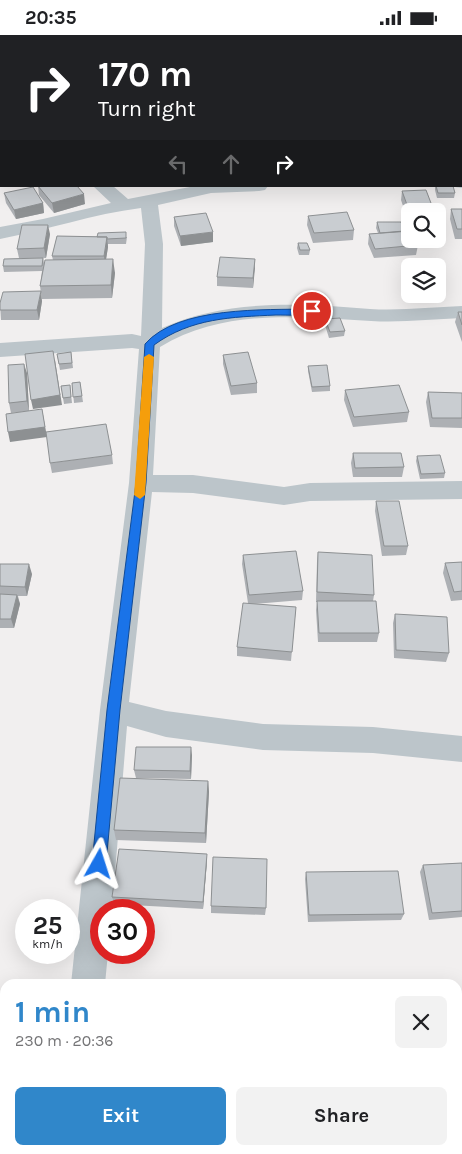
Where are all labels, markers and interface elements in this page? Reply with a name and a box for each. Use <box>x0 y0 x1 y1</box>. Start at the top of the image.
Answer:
text: 20:35 <box>25 7 77 29</box>
text: 170 m <box>98 54 192 95</box>
icon: right <box>15 55 80 120</box>
text: Turn right <box>98 96 196 122</box>
icon: left <box>164 150 192 178</box>
icon: ahead <box>217 150 245 178</box>
icon: right <box>270 150 298 178</box>
map controls <box>401 203 446 303</box>
button: search <box>401 203 446 248</box>
button: layers <box>401 258 446 303</box>
pin <box>291 290 333 332</box>
icon: arrive <box>298 297 326 325</box>
position arrow <box>72 837 124 889</box>
speed limit sign: 30 <box>90 899 155 964</box>
text: 25 <box>33 911 62 940</box>
text: km/h <box>32 937 63 951</box>
text: 1 min <box>15 994 90 1030</box>
button: close <box>395 996 447 1048</box>
text: 230 m · 20:36 <box>15 1031 114 1050</box>
button: Exit <box>15 1087 226 1145</box>
button: Share <box>236 1087 447 1145</box>

